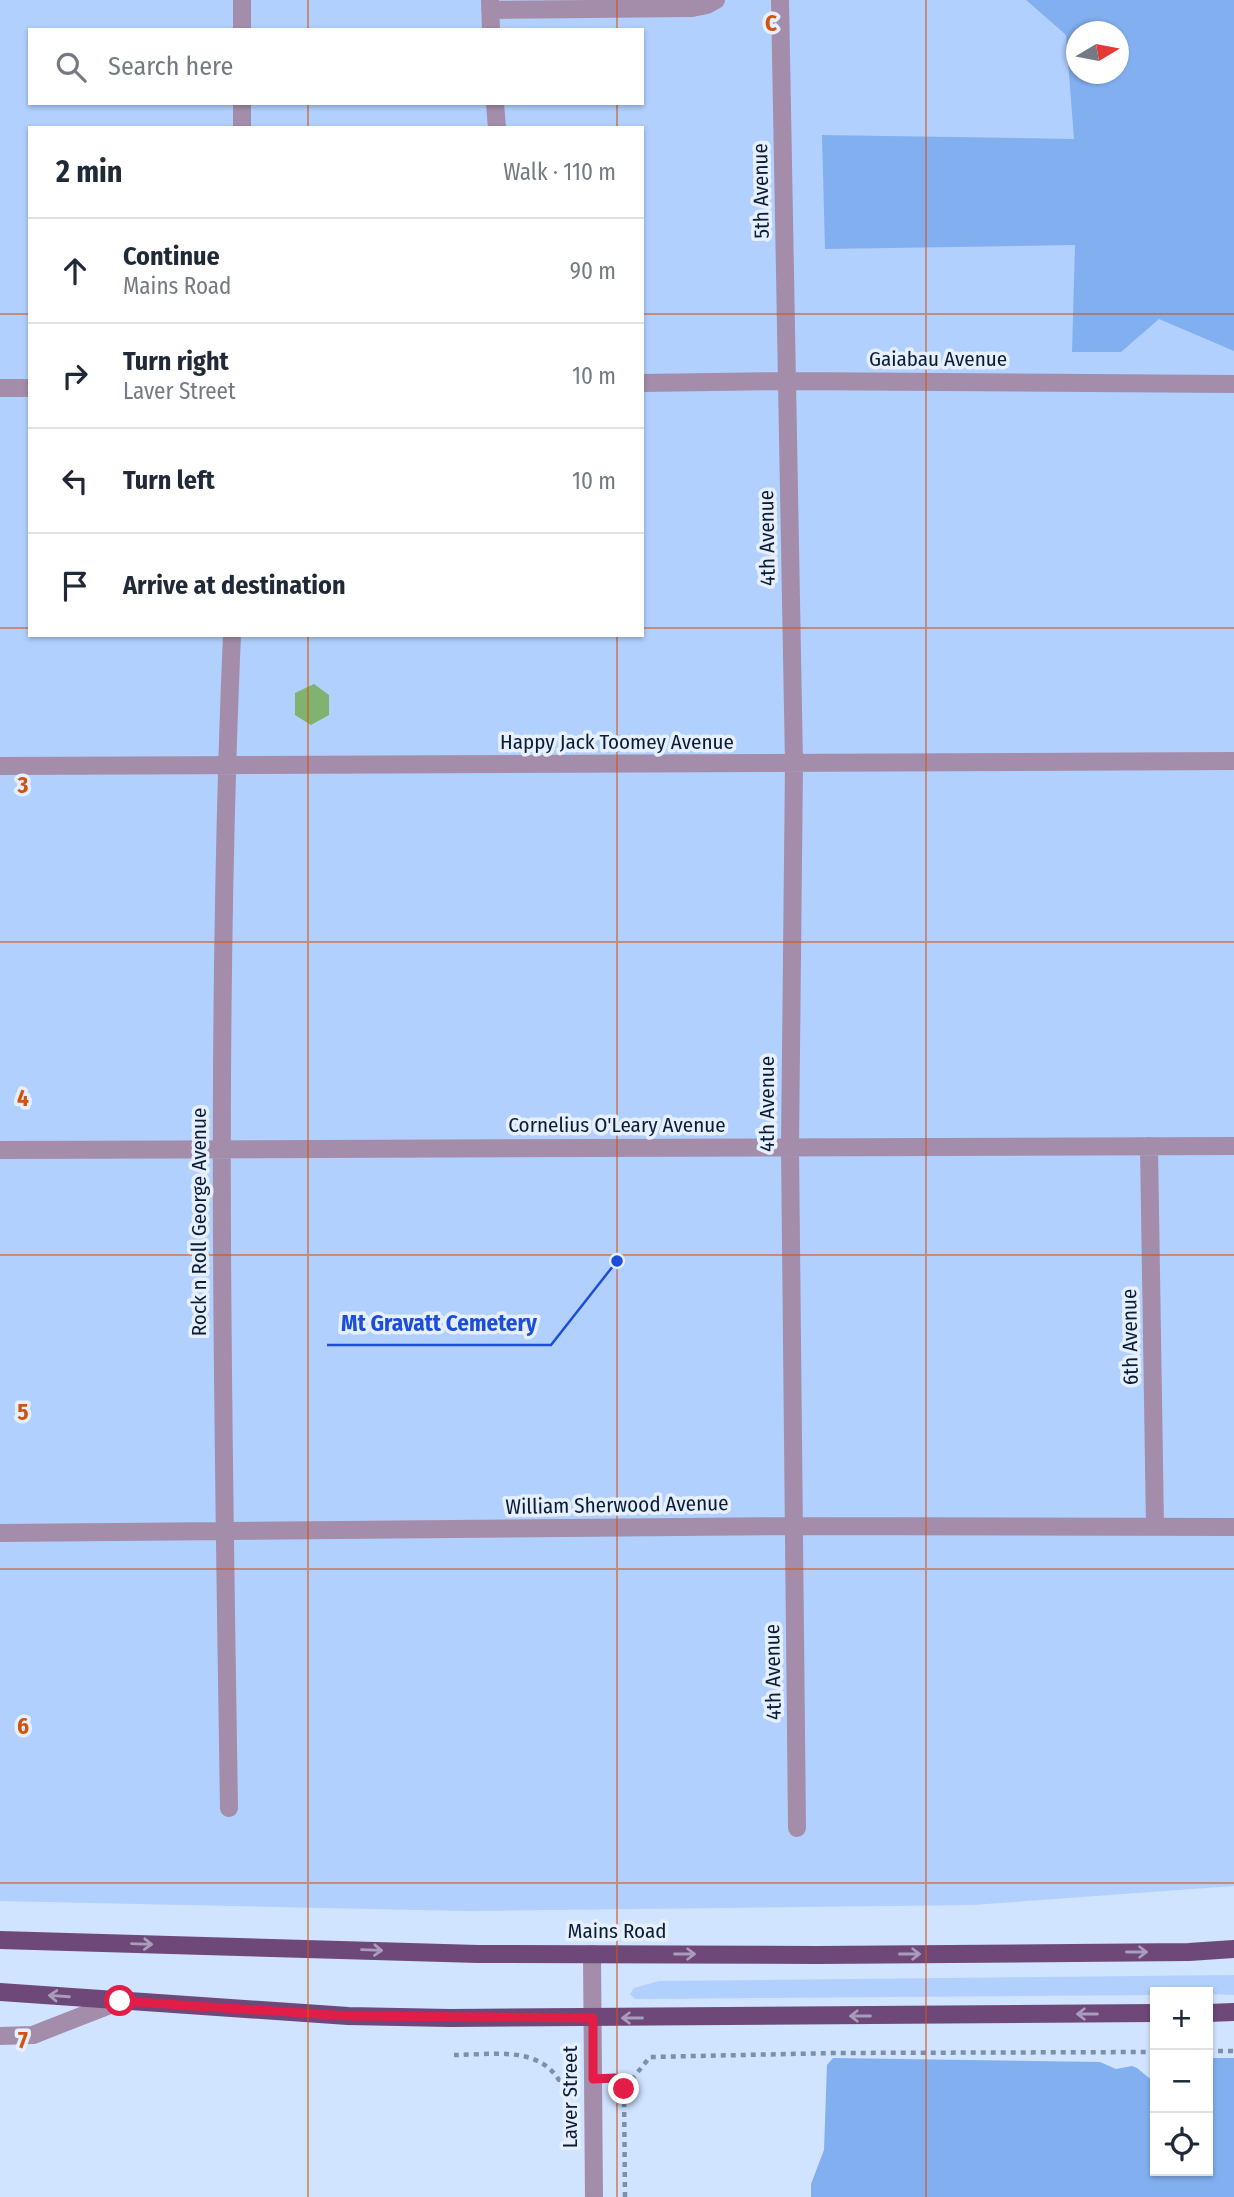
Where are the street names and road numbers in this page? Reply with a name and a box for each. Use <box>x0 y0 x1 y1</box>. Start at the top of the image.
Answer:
street label: 5th Avenue <box>747 143 775 239</box>
street label: Gaiabau Avenue <box>869 346 1007 372</box>
street label: 4th Avenue <box>753 490 781 586</box>
street label: Happy Jack Toomey Avenue <box>500 729 734 755</box>
street label: 4th Avenue <box>754 1056 780 1152</box>
street label: Rock n Roll George Avenue <box>186 1108 212 1336</box>
street label: Cornelius O'Leary Avenue <box>508 1112 726 1138</box>
street label: 6th Avenue <box>1116 1289 1144 1385</box>
street label: William Sherwood Avenue <box>505 1490 729 1520</box>
street label: 4th Avenue <box>759 1624 787 1720</box>
street label: Mains Road <box>567 1918 667 1944</box>
street label: Laver Street <box>557 2046 583 2148</box>

